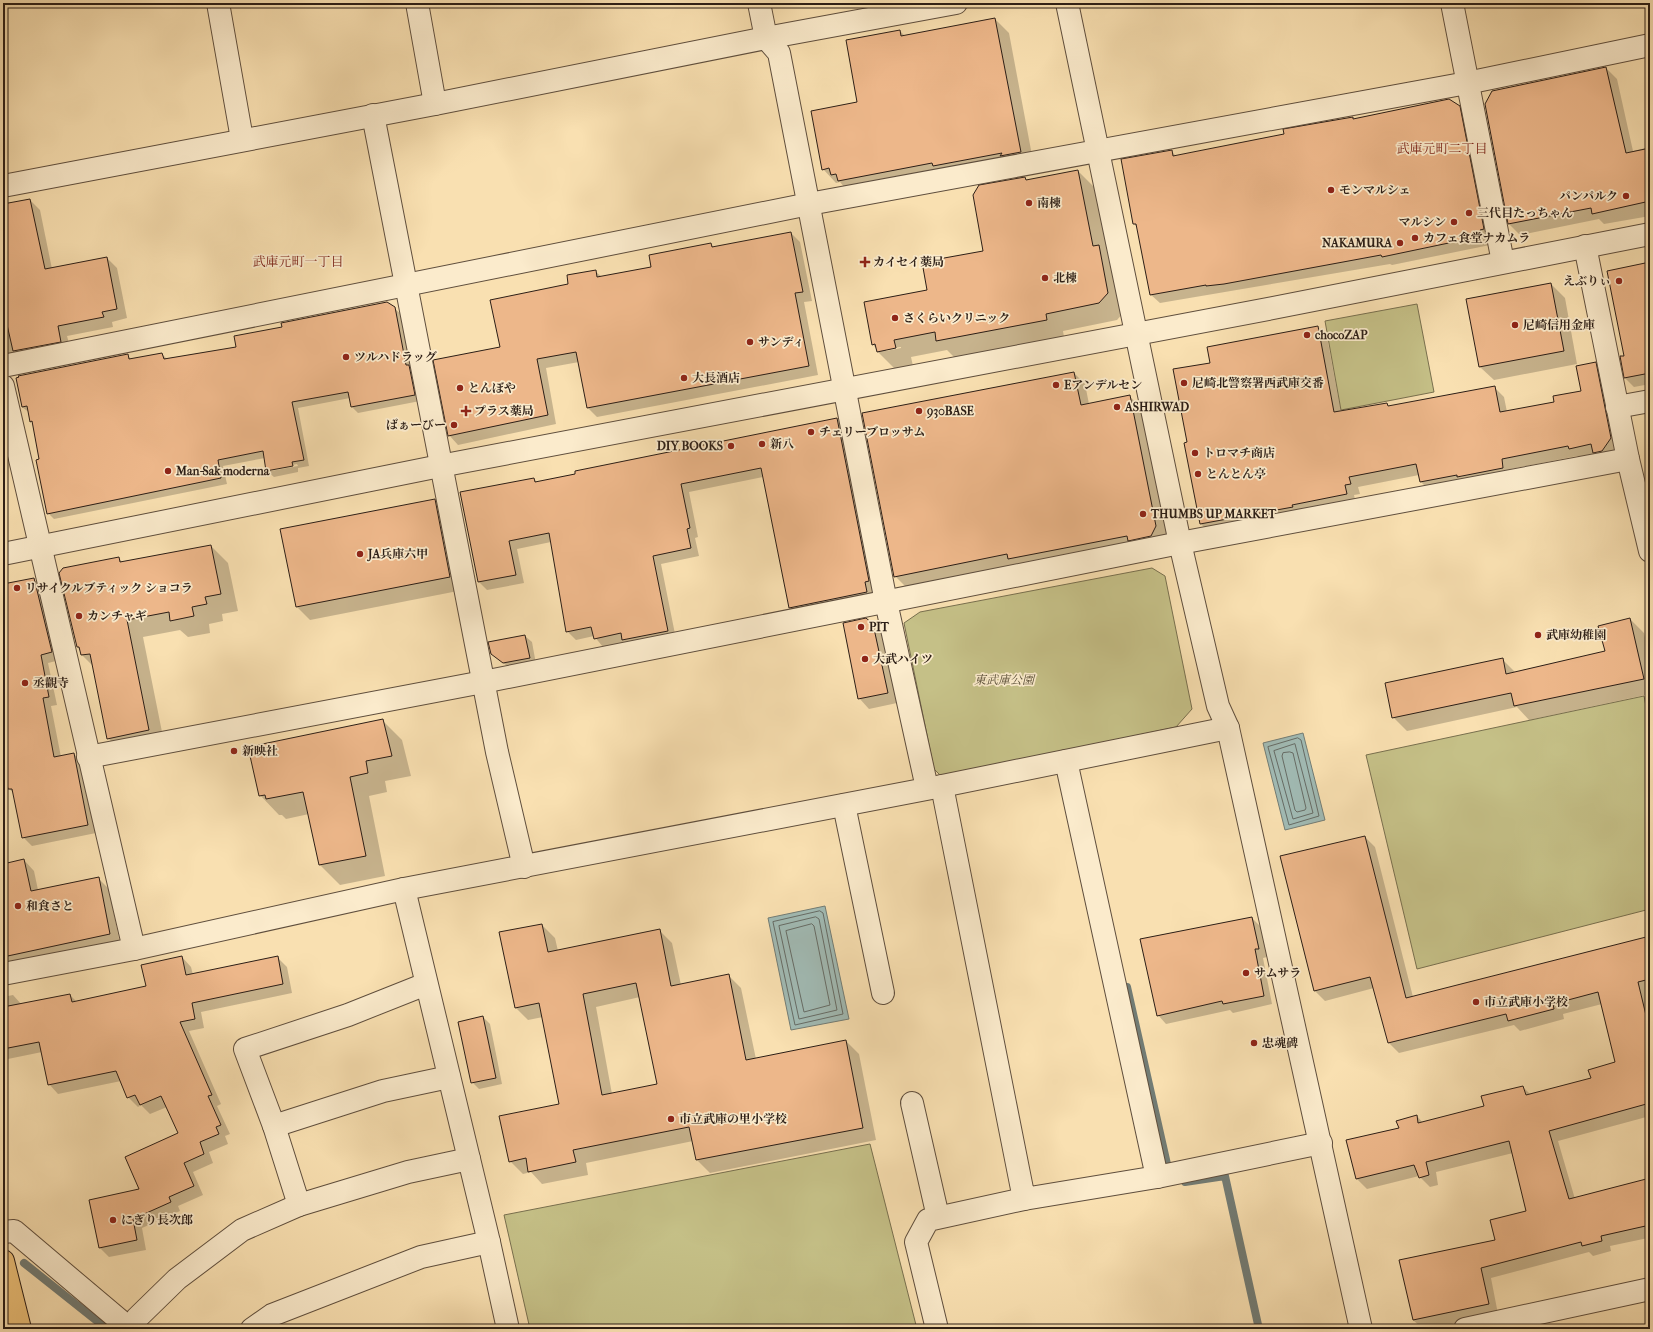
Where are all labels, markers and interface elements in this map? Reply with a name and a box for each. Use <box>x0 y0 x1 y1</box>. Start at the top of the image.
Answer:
district label: 武庫元町二丁目 <box>1396 141 1488 156</box>
place label: モンマルシェ <box>1339 183 1410 197</box>
marker: モンマルシェ <box>1326 185 1336 195</box>
place label: パンパルク <box>1559 189 1618 203</box>
marker: パンパルク <box>1621 191 1631 201</box>
place label: 南棟 <box>1037 196 1061 210</box>
marker: 南棟 <box>1024 198 1034 208</box>
place label: 三代目たっちゃん <box>1477 206 1573 220</box>
marker: 三代目たっちゃん <box>1464 208 1474 218</box>
place label: マルシン <box>1399 215 1446 229</box>
marker: マルシン <box>1449 217 1459 227</box>
place label: カフェ食堂ナカムラ <box>1423 231 1530 245</box>
marker: カフェ食堂ナカムラ <box>1410 233 1420 243</box>
place label: NAKAMURA <box>1322 236 1393 250</box>
marker: NAKAMURA <box>1395 238 1405 248</box>
district label: 武庫元町一丁目 <box>252 254 344 269</box>
place label: カイセイ薬局 <box>873 255 944 269</box>
marker: カイセイ薬局 <box>860 257 870 267</box>
place label: 北棟 <box>1053 271 1077 285</box>
marker: 北棟 <box>1040 273 1050 283</box>
place label: えぶりぃ <box>1563 274 1611 288</box>
marker: えぶりぃ <box>1614 276 1624 286</box>
place label: さくらいクリニック <box>903 311 1010 325</box>
marker: さくらいクリニック <box>890 313 900 323</box>
place label: 尼崎信用金庫 <box>1523 318 1595 332</box>
marker: 尼崎信用金庫 <box>1510 320 1520 330</box>
place label: chocoZAP <box>1315 328 1368 342</box>
marker: chocoZAP <box>1302 330 1312 340</box>
place label: サンディ <box>758 335 804 349</box>
marker: サンディ <box>745 337 755 347</box>
place label: ツルハドラッグ <box>354 350 437 364</box>
marker: ツルハドラッグ <box>341 352 351 362</box>
place label: 大長酒店 <box>692 371 740 385</box>
marker: 大長酒店 <box>679 373 689 383</box>
place label: 尼崎北警察署西武庫交番 <box>1192 376 1324 390</box>
place label: Eアンデルセン <box>1064 378 1142 392</box>
marker: 尼崎北警察署西武庫交番 <box>1179 378 1189 388</box>
marker: Eアンデルセン <box>1051 380 1061 390</box>
place label: とんぼや <box>468 381 516 395</box>
marker: とんぼや <box>455 383 465 393</box>
place label: ASHIRWAD <box>1124 400 1189 414</box>
marker: ASHIRWAD <box>1112 402 1122 412</box>
place label: プラス薬局 <box>474 404 534 418</box>
place label: 930BASE <box>926 404 975 419</box>
marker: プラス薬局 <box>461 406 471 416</box>
marker: 930BASE <box>914 406 924 416</box>
place label: ばぁーびー <box>386 418 446 432</box>
marker: ばぁーびー <box>449 420 459 430</box>
place label: チェリーブロッサム <box>819 425 925 439</box>
marker: チェリーブロッサム <box>806 427 816 437</box>
place label: 新八 <box>770 437 794 451</box>
place label: DIY BOOKS <box>657 439 723 453</box>
marker: 新八 <box>757 439 767 449</box>
marker: DIY BOOKS <box>726 441 736 451</box>
place label: トロマチ商店 <box>1203 446 1275 460</box>
marker: トロマチ商店 <box>1190 448 1200 458</box>
place label: Man-Sak moderna <box>175 464 270 478</box>
marker: Man-Sak moderna <box>163 466 173 476</box>
place label: とんとん亭 <box>1206 467 1266 481</box>
marker: とんとん亭 <box>1193 469 1203 479</box>
place label: THUMBS UP MARKET <box>1150 507 1277 521</box>
marker: THUMBS UP MARKET <box>1138 509 1148 519</box>
place label: JA兵庫六甲 <box>366 547 428 562</box>
marker: JA兵庫六甲 <box>355 549 365 559</box>
place label: リサイクルブティック ショコラ <box>25 581 193 595</box>
marker: リサイクルブティック ショコラ <box>12 583 22 593</box>
place label: カンチャギ <box>87 609 147 623</box>
marker: カンチャギ <box>74 611 84 621</box>
place label: PIT <box>869 620 890 634</box>
marker: PIT <box>856 622 866 632</box>
place label: 武庫幼稚園 <box>1546 628 1606 642</box>
marker: 武庫幼稚園 <box>1533 630 1543 640</box>
place label: 大武ハイツ <box>873 652 933 666</box>
marker: 大武ハイツ <box>860 654 870 664</box>
park label: 東武庫公園 <box>974 673 1036 687</box>
place label: 丞觀寺 <box>33 676 69 690</box>
marker: 丞觀寺 <box>20 678 30 688</box>
place label: 新映社 <box>242 744 278 758</box>
marker: 新映社 <box>229 746 239 756</box>
place label: 和食さと <box>26 899 74 913</box>
marker: 和食さと <box>13 901 23 911</box>
place label: サムサラ <box>1254 966 1301 980</box>
marker: サムサラ <box>1241 968 1251 978</box>
place label: 市立武庫小学校 <box>1484 995 1568 1009</box>
marker: 市立武庫小学校 <box>1471 997 1481 1007</box>
place label: 忠魂碑 <box>1262 1036 1298 1050</box>
marker: 忠魂碑 <box>1249 1038 1259 1048</box>
place label: 市立武庫の里小学校 <box>679 1112 787 1126</box>
marker: 市立武庫の里小学校 <box>666 1114 676 1124</box>
place label: にぎり長次郎 <box>121 1213 193 1227</box>
marker: にぎり長次郎 <box>108 1215 118 1225</box>

